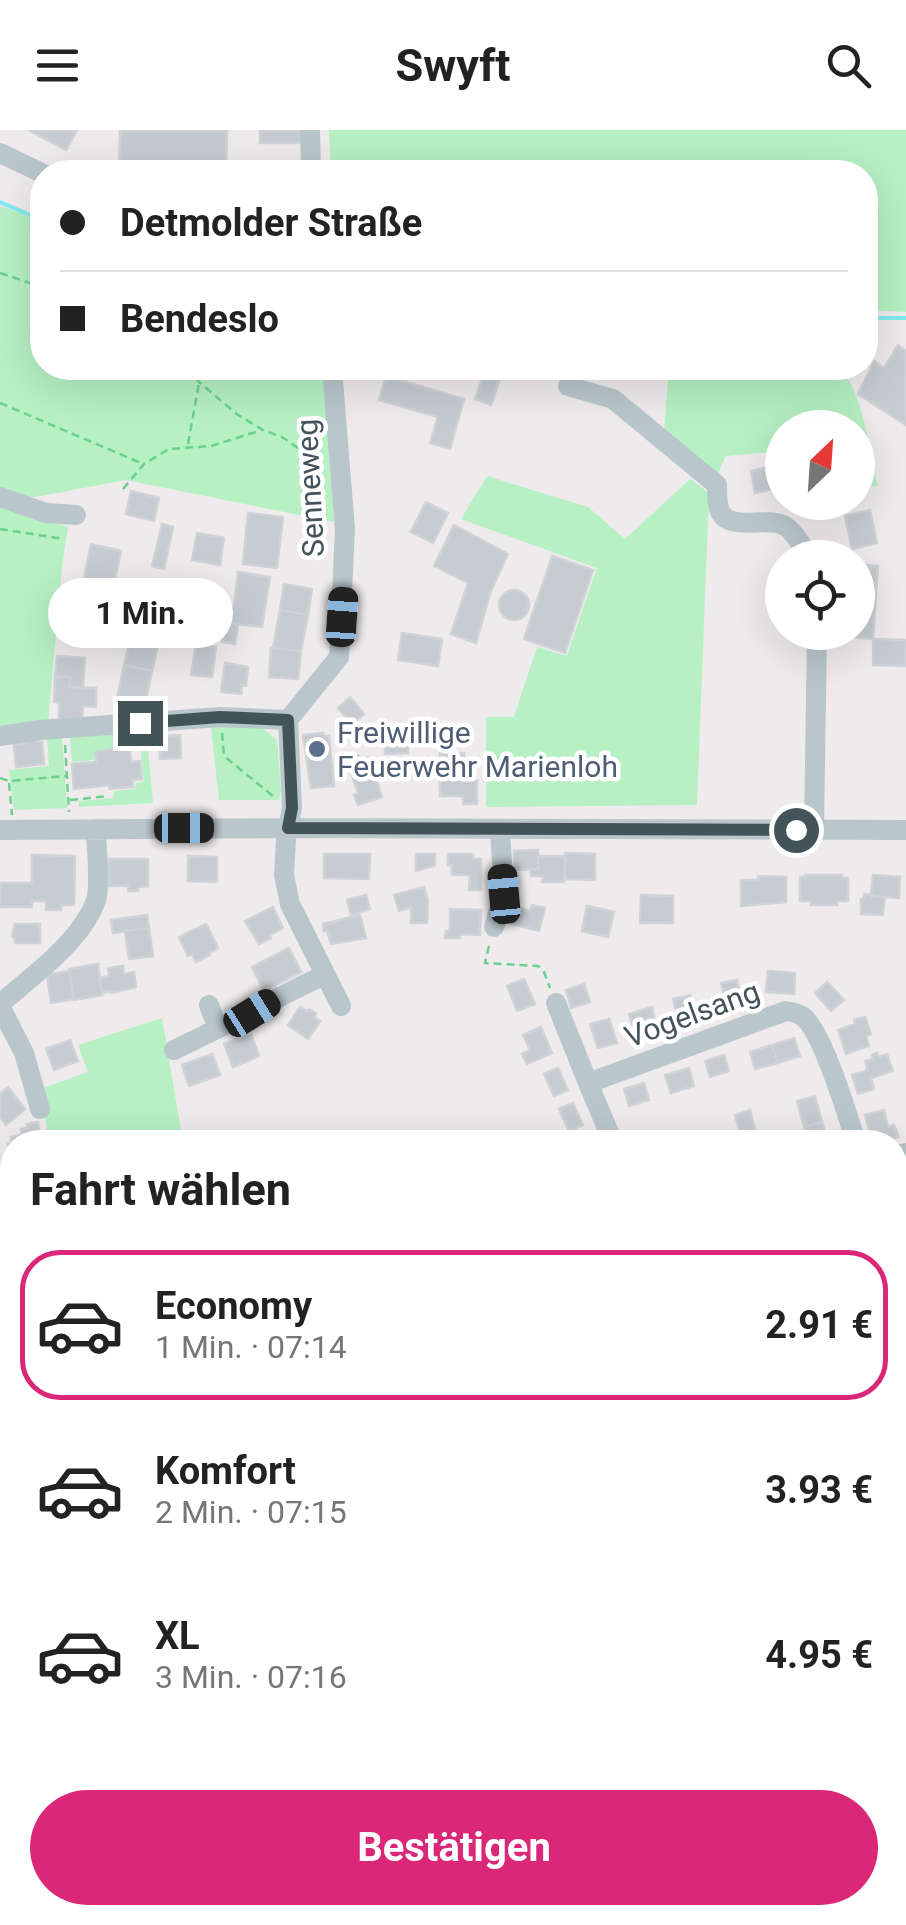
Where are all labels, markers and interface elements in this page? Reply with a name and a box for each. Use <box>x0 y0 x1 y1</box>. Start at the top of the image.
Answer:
icon: menu <box>30 38 85 93</box>
icon: search <box>821 38 876 93</box>
text: Swyft <box>395 39 511 92</box>
text: Detmolder Straße <box>120 201 422 245</box>
text: Bendeslo <box>120 297 279 341</box>
north arrow <box>765 410 875 520</box>
map controls <box>765 410 875 650</box>
street label: Senneweg <box>289 418 331 558</box>
button: locate <box>765 540 875 650</box>
callout: 1 Min. <box>48 578 232 648</box>
car <box>325 586 359 648</box>
text: 1 Min. <box>95 594 186 632</box>
route end <box>118 701 163 746</box>
place label: Freiwillige Feuerwehr Marienloh <box>337 715 618 784</box>
marker: Freiwillige Feuerwehr Marienloh <box>306 738 328 760</box>
route start <box>774 808 819 853</box>
car <box>154 813 214 843</box>
car <box>486 863 522 925</box>
street label: Vogelsang <box>620 973 764 1055</box>
car <box>219 984 285 1042</box>
text: Fahrt wählen <box>30 1163 291 1216</box>
icon: car <box>35 1280 125 1370</box>
text: Economy <box>155 1284 312 1328</box>
text: 2.91 € <box>765 1303 873 1347</box>
text: 1 Min. · 07:14 <box>155 1328 347 1366</box>
icon: car <box>35 1445 125 1535</box>
text: Komfort <box>155 1449 296 1493</box>
text: 3.93 € <box>765 1468 873 1512</box>
text: 2 Min. · 07:15 <box>155 1493 347 1531</box>
icon: car <box>35 1610 125 1700</box>
text: XL <box>155 1614 200 1658</box>
text: 4.95 € <box>765 1633 873 1677</box>
text: 3 Min. · 07:16 <box>155 1658 347 1696</box>
button: Bestätigen <box>30 1790 878 1905</box>

